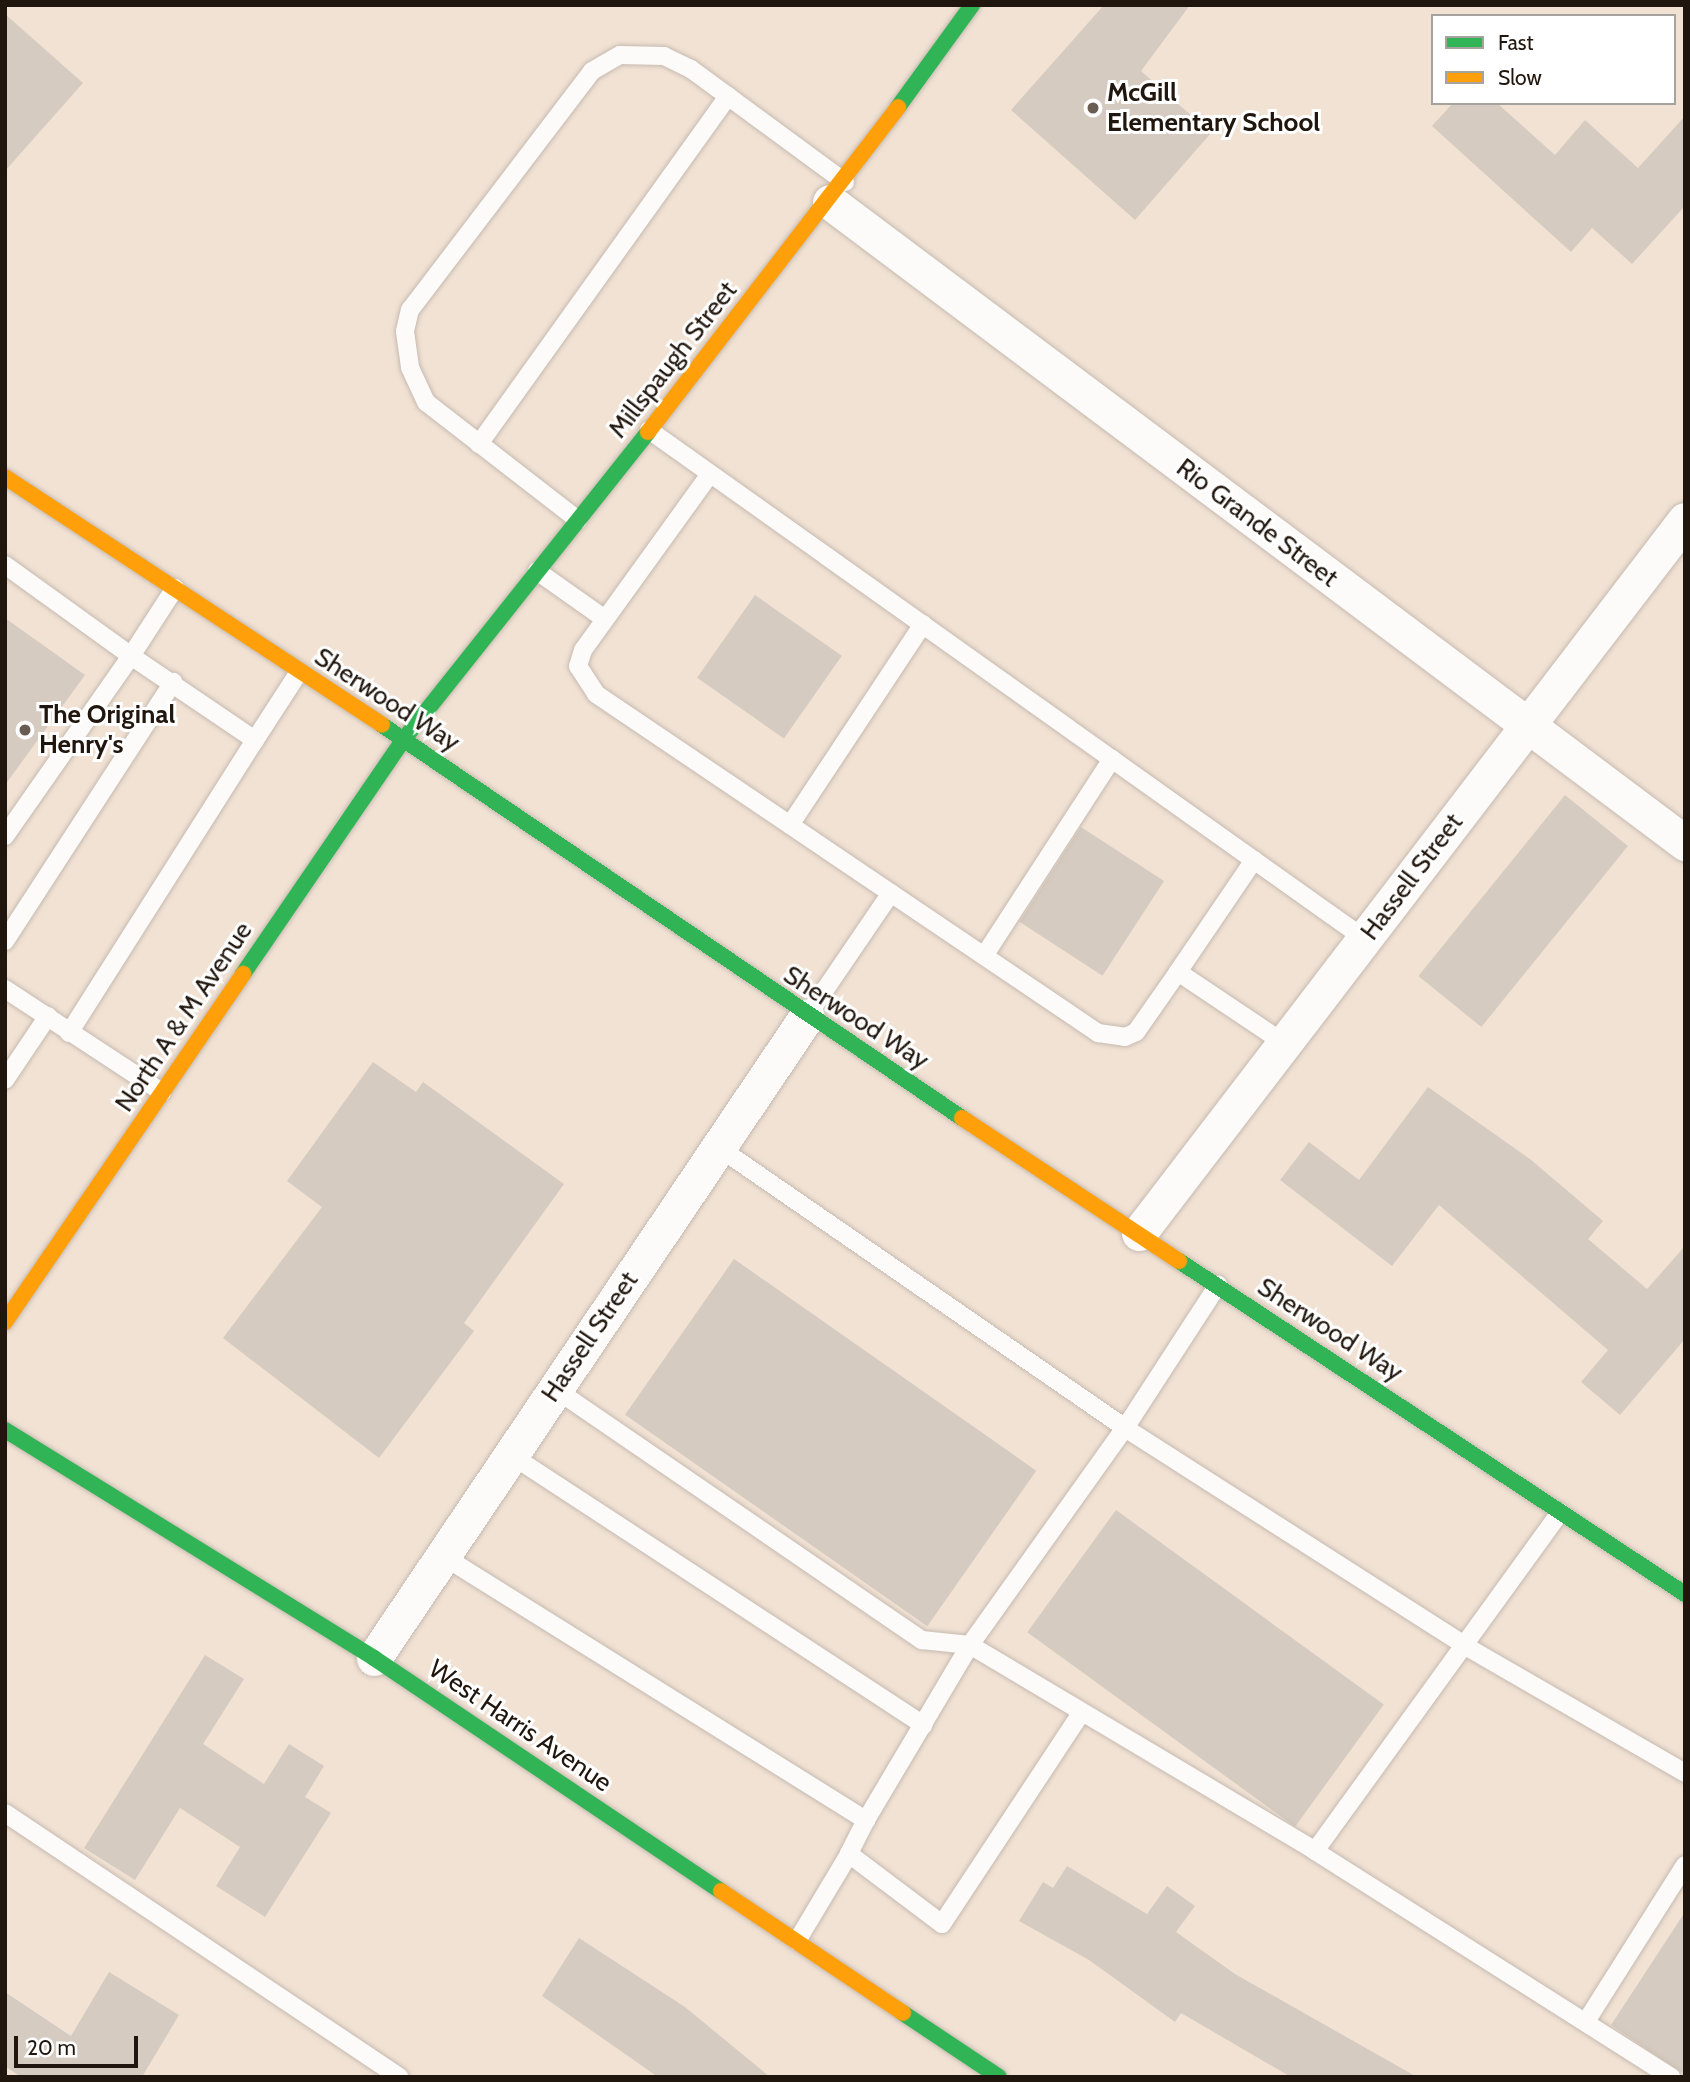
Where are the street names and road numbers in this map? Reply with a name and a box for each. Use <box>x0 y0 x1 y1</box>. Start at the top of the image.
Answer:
street label: Millspaugh Street <box>602 276 744 444</box>
street label: Rio Grande Street <box>1170 452 1344 594</box>
street label: Sherwood Way <box>309 641 465 759</box>
street label: Hassell Street <box>1354 808 1470 946</box>
street label: North A & M Avenue <box>109 916 259 1118</box>
street label: Sherwood Way <box>778 959 934 1077</box>
street label: Hassell Street <box>535 1266 645 1408</box>
street label: Sherwood Way <box>1252 1271 1408 1389</box>
street label: West Harris Avenue <box>423 1653 617 1799</box>

